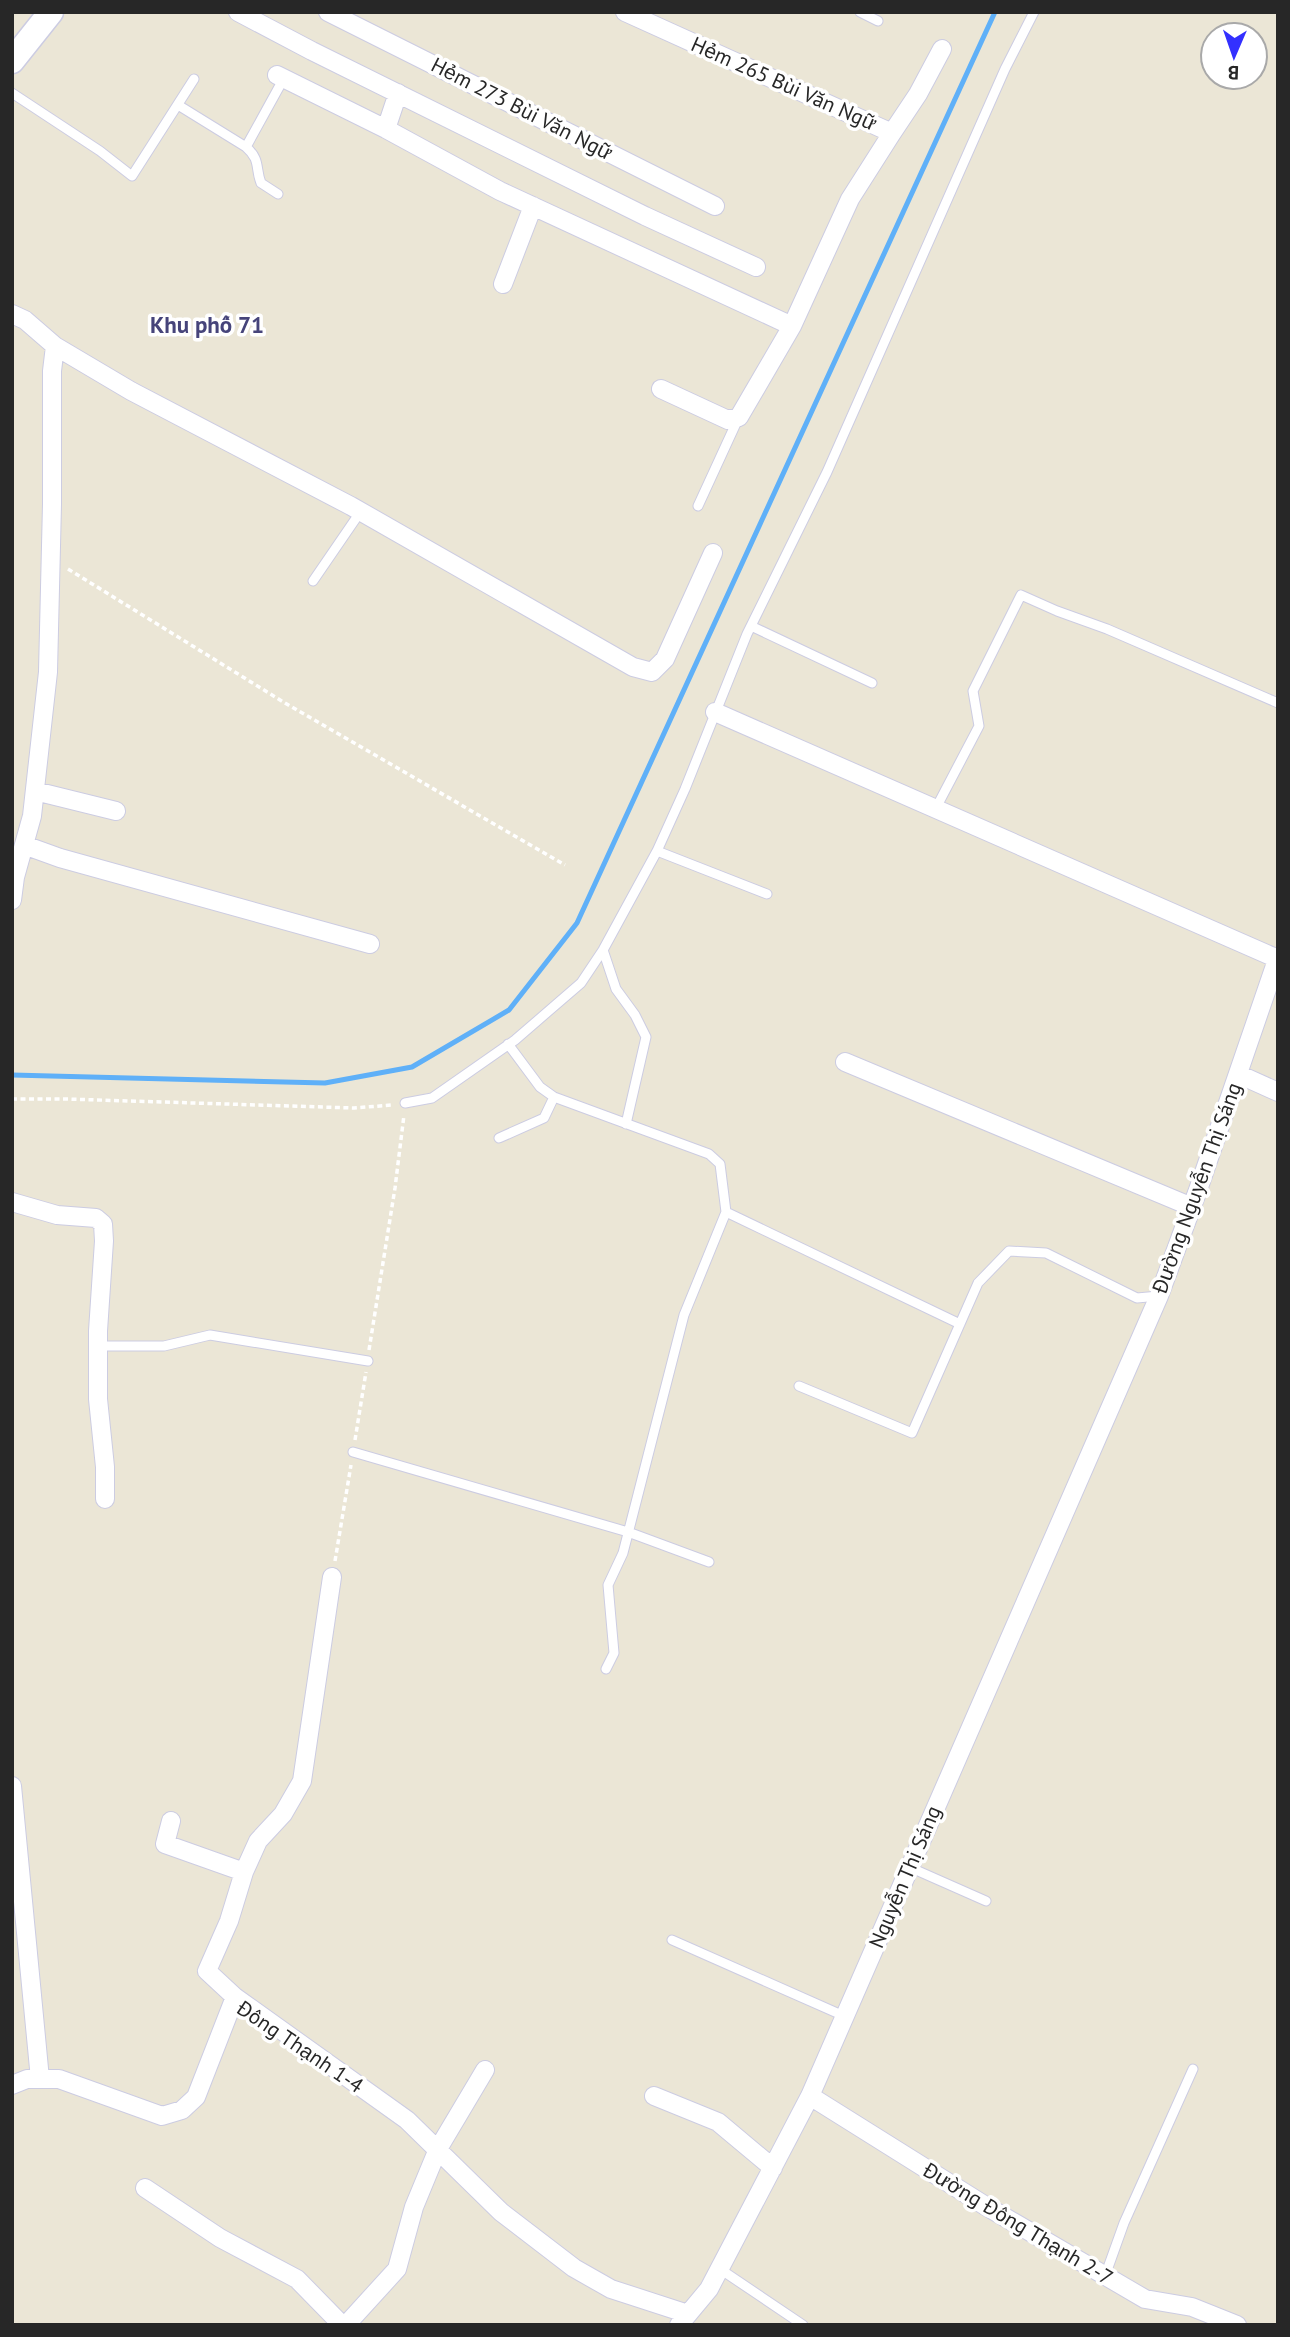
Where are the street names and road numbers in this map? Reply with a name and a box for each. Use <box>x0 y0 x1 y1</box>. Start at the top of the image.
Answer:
street label: Hẻm 265 Bùi Văn Ngữ <box>687 30 881 137</box>
street label: Hẻm 273 Bùi Văn Ngữ <box>427 51 618 166</box>
street label: Đường Nguyễn Thị Sáng <box>1145 1079 1247 1298</box>
street label: Nguyễn Thị Sáng <box>862 1801 947 1952</box>
street label: Đông Thạnh 1-4 <box>231 1994 369 2099</box>
street label: Đường Đông Thạnh 2-7 <box>918 2156 1118 2291</box>

